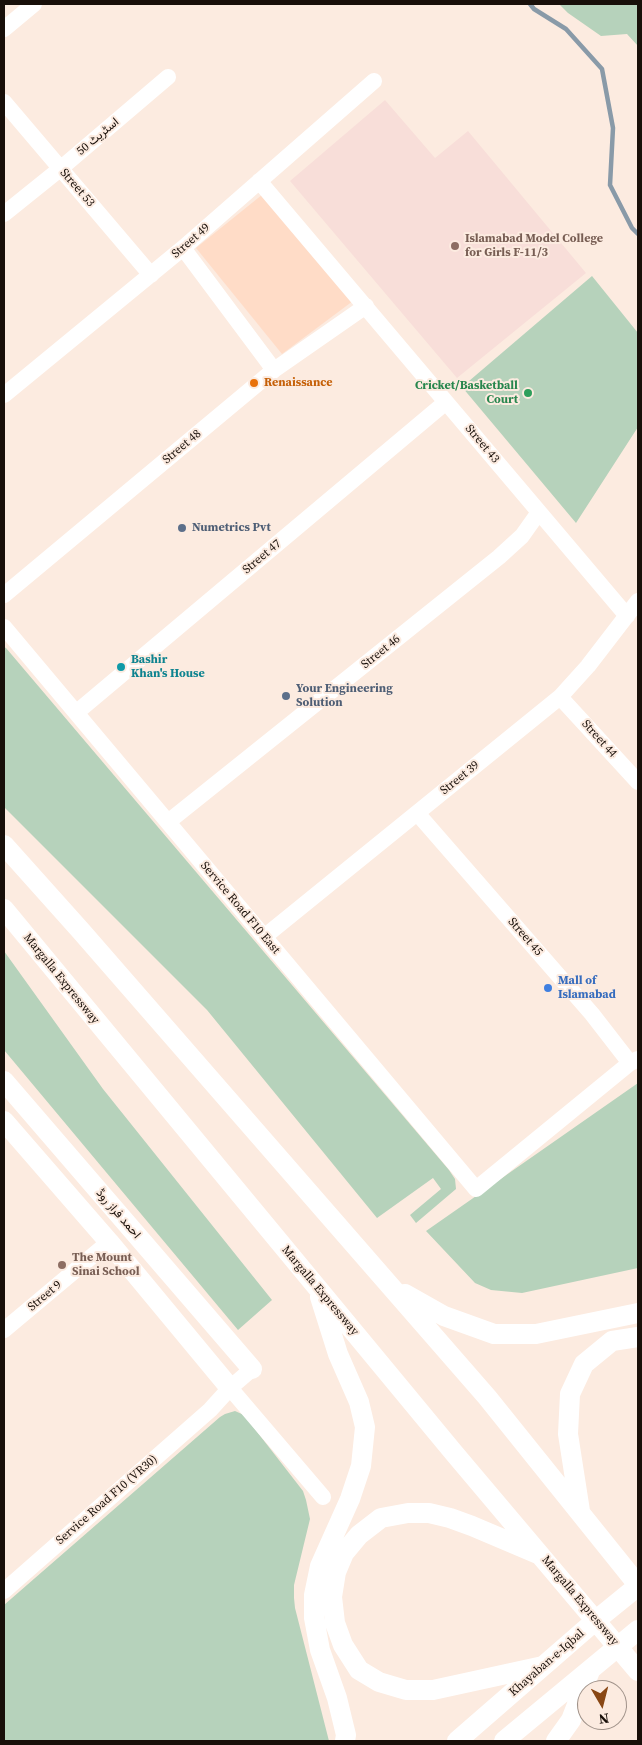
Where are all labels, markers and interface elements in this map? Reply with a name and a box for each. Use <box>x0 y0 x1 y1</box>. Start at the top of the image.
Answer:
street label: اسٹریٹ 50 <box>74 115 122 159</box>
street label: Street 53 <box>57 166 97 210</box>
street label: Street 49 <box>169 221 213 261</box>
place label: Islamabad Model College for Girls F-11/3 <box>465 232 603 260</box>
marker: Islamabad Model College for Girls F-11/3 <box>449 240 461 252</box>
place label: Renaissance <box>264 376 333 390</box>
marker: Renaissance <box>248 377 260 389</box>
place label: Cricket/Basketball Court <box>415 379 518 407</box>
marker: Cricket/Basketball Court <box>522 387 534 399</box>
street label: Street 43 <box>462 422 502 466</box>
street label: Street 48 <box>160 427 204 467</box>
place label: Numetrics Pvt <box>192 521 271 535</box>
marker: Numetrics Pvt <box>176 522 188 534</box>
street label: Street 47 <box>240 537 284 577</box>
street label: Street 46 <box>359 632 403 672</box>
place label: Bashir Khan's House <box>131 653 205 681</box>
marker: Bashir Khan's House <box>115 661 127 673</box>
place label: Your Engineering Solution <box>296 682 393 710</box>
marker: Your Engineering Solution <box>280 690 292 702</box>
street label: Street 44 <box>578 717 620 761</box>
street label: Street 39 <box>438 758 482 798</box>
street label: Service Road F10 East <box>197 859 283 957</box>
street label: Street 45 <box>505 915 545 959</box>
street label: Margalla Expressway <box>20 931 102 1027</box>
place label: Mall of Islamabad <box>558 974 616 1002</box>
marker: Mall of Islamabad <box>542 982 554 994</box>
street label: احمد فراز روڈ <box>93 1186 143 1242</box>
street label: Margalla Expressway <box>278 1243 362 1339</box>
place label: The Mount Sinai School <box>72 1251 140 1279</box>
marker: The Mount Sinai School <box>56 1259 68 1271</box>
street label: Street 9 <box>25 1278 65 1314</box>
street label: Service Road F10 (VR30) <box>53 1452 161 1548</box>
street label: Margalla Expressway <box>538 1553 622 1649</box>
street label: Khayaban-e-Iqbal <box>507 1626 587 1700</box>
north arrow <box>577 1680 627 1730</box>
text: N <box>598 1708 610 1729</box>

